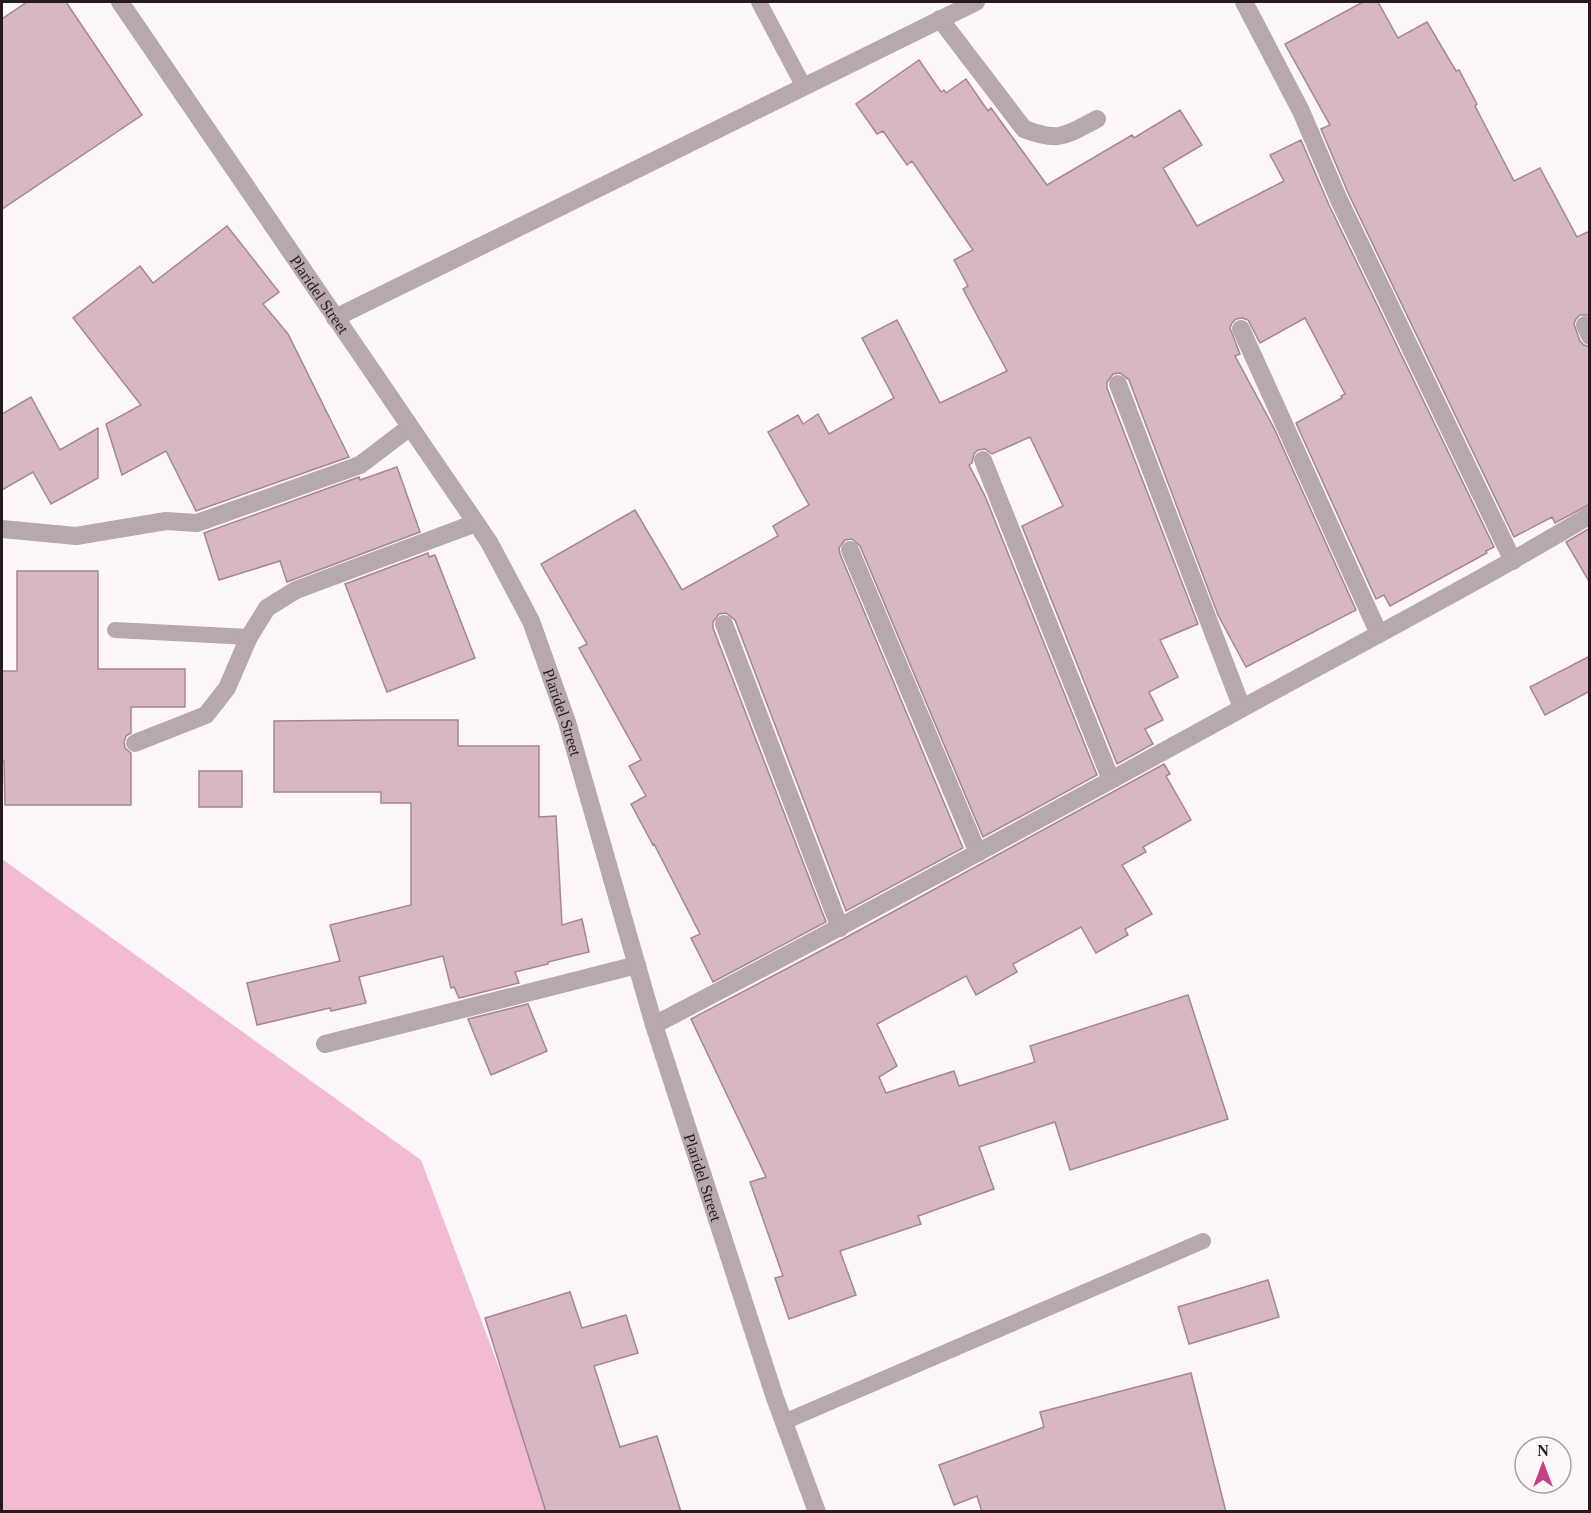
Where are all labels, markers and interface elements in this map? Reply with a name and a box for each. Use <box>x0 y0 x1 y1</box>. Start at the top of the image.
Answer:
street label: Plaridel Street <box>287 252 352 337</box>
street label: Plaridel Street <box>540 666 584 759</box>
street label: Plaridel Street <box>681 1131 725 1224</box>
north arrow <box>1513 1435 1573 1495</box>
text: N <box>1537 1442 1549 1459</box>

